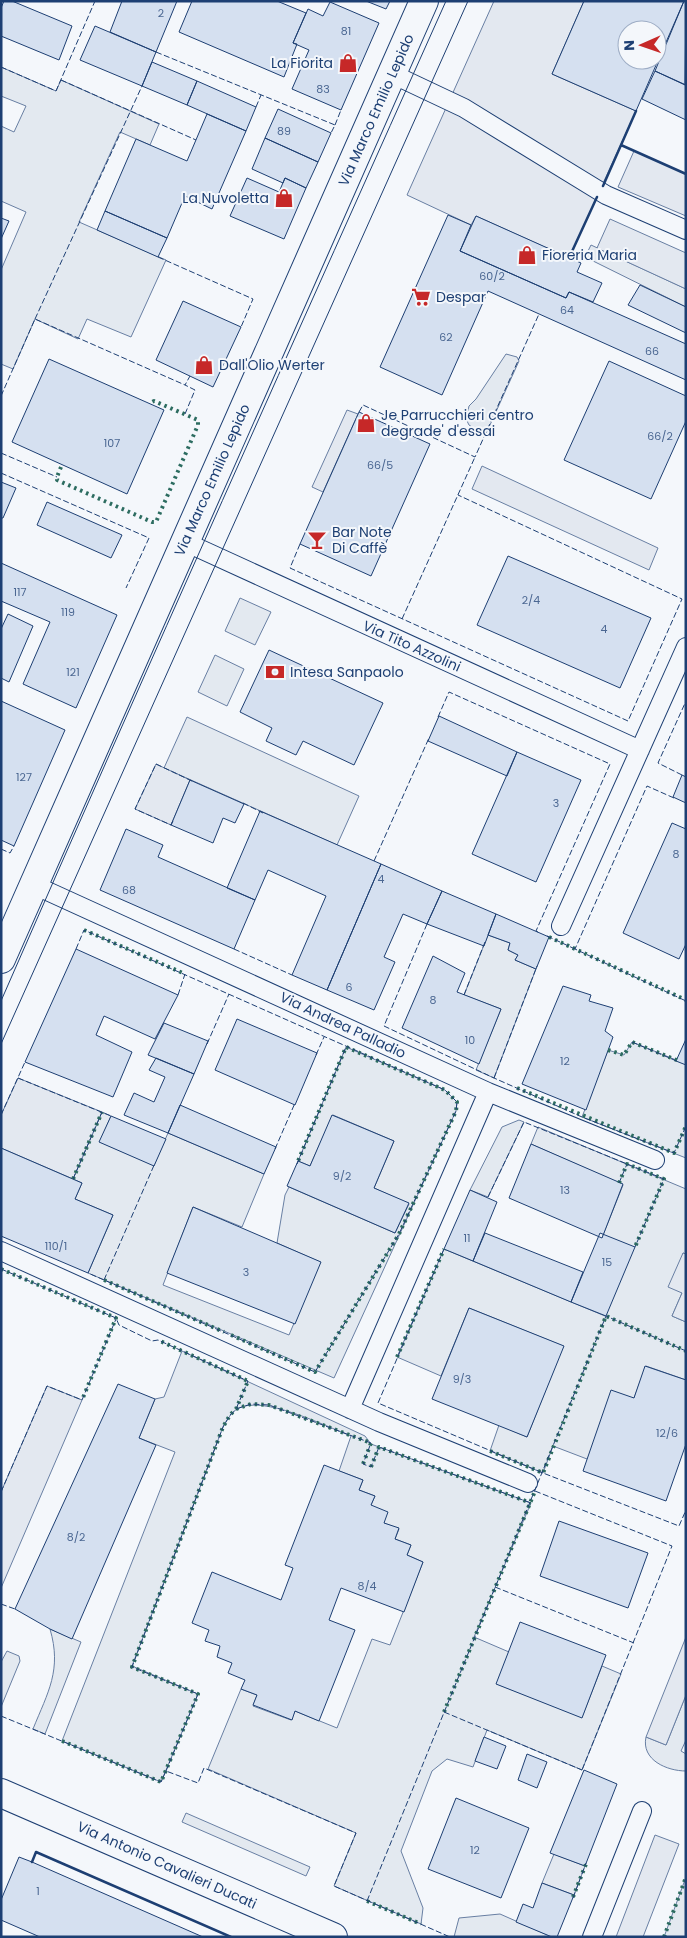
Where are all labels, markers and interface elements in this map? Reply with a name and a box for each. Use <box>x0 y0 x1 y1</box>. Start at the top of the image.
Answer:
house number: 2 <box>158 5 164 21</box>
north arrow <box>617 20 667 70</box>
house number: 81 <box>341 23 351 39</box>
street label: Via Marco Emilio Lepido <box>333 31 419 189</box>
text: N <box>619 40 639 51</box>
shop icon: La Fiorita <box>337 52 359 74</box>
place label: La Fiorita <box>271 53 333 73</box>
house number: 83 <box>316 81 330 97</box>
house number: 89 <box>277 123 291 139</box>
shop icon: La Nuvoletta <box>273 187 295 209</box>
place label: La Nuvoletta <box>182 188 269 208</box>
shop icon: Fioreria Maria <box>516 244 538 266</box>
place label: Fioreria Maria <box>542 245 637 265</box>
house number: 60/2 <box>479 268 505 284</box>
supermarket icon: Despar <box>410 286 432 308</box>
place label: Despar <box>436 287 486 307</box>
house number: 64 <box>560 302 574 318</box>
house number: 62 <box>439 329 453 345</box>
house number: 66 <box>645 343 659 359</box>
shop icon: Dall'Olio Werter <box>193 354 215 376</box>
place label: Dall'Olio Werter <box>219 355 325 375</box>
street label: Via Marco Emilio Lepido <box>169 401 255 559</box>
place label: Je Parrucchieri centro degrade' d'essai <box>381 405 534 441</box>
shop icon: Je Parrucchieri centro degrade' d'essai <box>355 412 377 434</box>
house number: 66/2 <box>647 428 673 444</box>
house number: 107 <box>104 435 120 451</box>
house number: 66/5 <box>367 457 393 473</box>
place label: Bar Note Di Caffè <box>332 522 392 558</box>
bar icon: Bar Note Di Caffè <box>306 529 328 551</box>
house number: 117 <box>13 584 27 600</box>
house number: 2/4 <box>522 592 540 608</box>
house number: 119 <box>61 604 75 620</box>
street label: Via Tito Azzolini <box>360 615 464 677</box>
house number: 4 <box>601 621 608 637</box>
bank icon: Intesa Sanpaolo <box>264 661 286 683</box>
place label: Intesa Sanpaolo <box>290 662 404 682</box>
house number: 121 <box>66 664 80 680</box>
house number: 127 <box>16 769 32 785</box>
house number: 3 <box>553 795 559 811</box>
house number: 8 <box>673 846 680 862</box>
house number: 4 <box>378 871 385 887</box>
house number: 68 <box>122 882 136 898</box>
house number: 6 <box>346 979 353 995</box>
street label: Via Andrea Palladio <box>277 987 409 1063</box>
house number: 8 <box>430 992 437 1008</box>
house number: 10 <box>465 1032 475 1048</box>
house number: 12 <box>560 1053 570 1069</box>
house number: 9/2 <box>333 1168 351 1184</box>
house number: 13 <box>560 1182 570 1198</box>
house number: 11 <box>463 1230 471 1246</box>
house number: 110/1 <box>45 1238 67 1254</box>
house number: 15 <box>602 1254 612 1270</box>
house number: 3 <box>243 1264 249 1280</box>
house number: 9/3 <box>453 1371 471 1387</box>
house number: 12/6 <box>656 1425 678 1441</box>
house number: 8/2 <box>67 1529 85 1545</box>
house number: 8/4 <box>357 1578 377 1594</box>
street label: Via Antonio Cavalieri Ducati <box>74 1816 260 1914</box>
house number: 12 <box>470 1842 480 1858</box>
house number: 1 <box>36 1883 40 1899</box>

